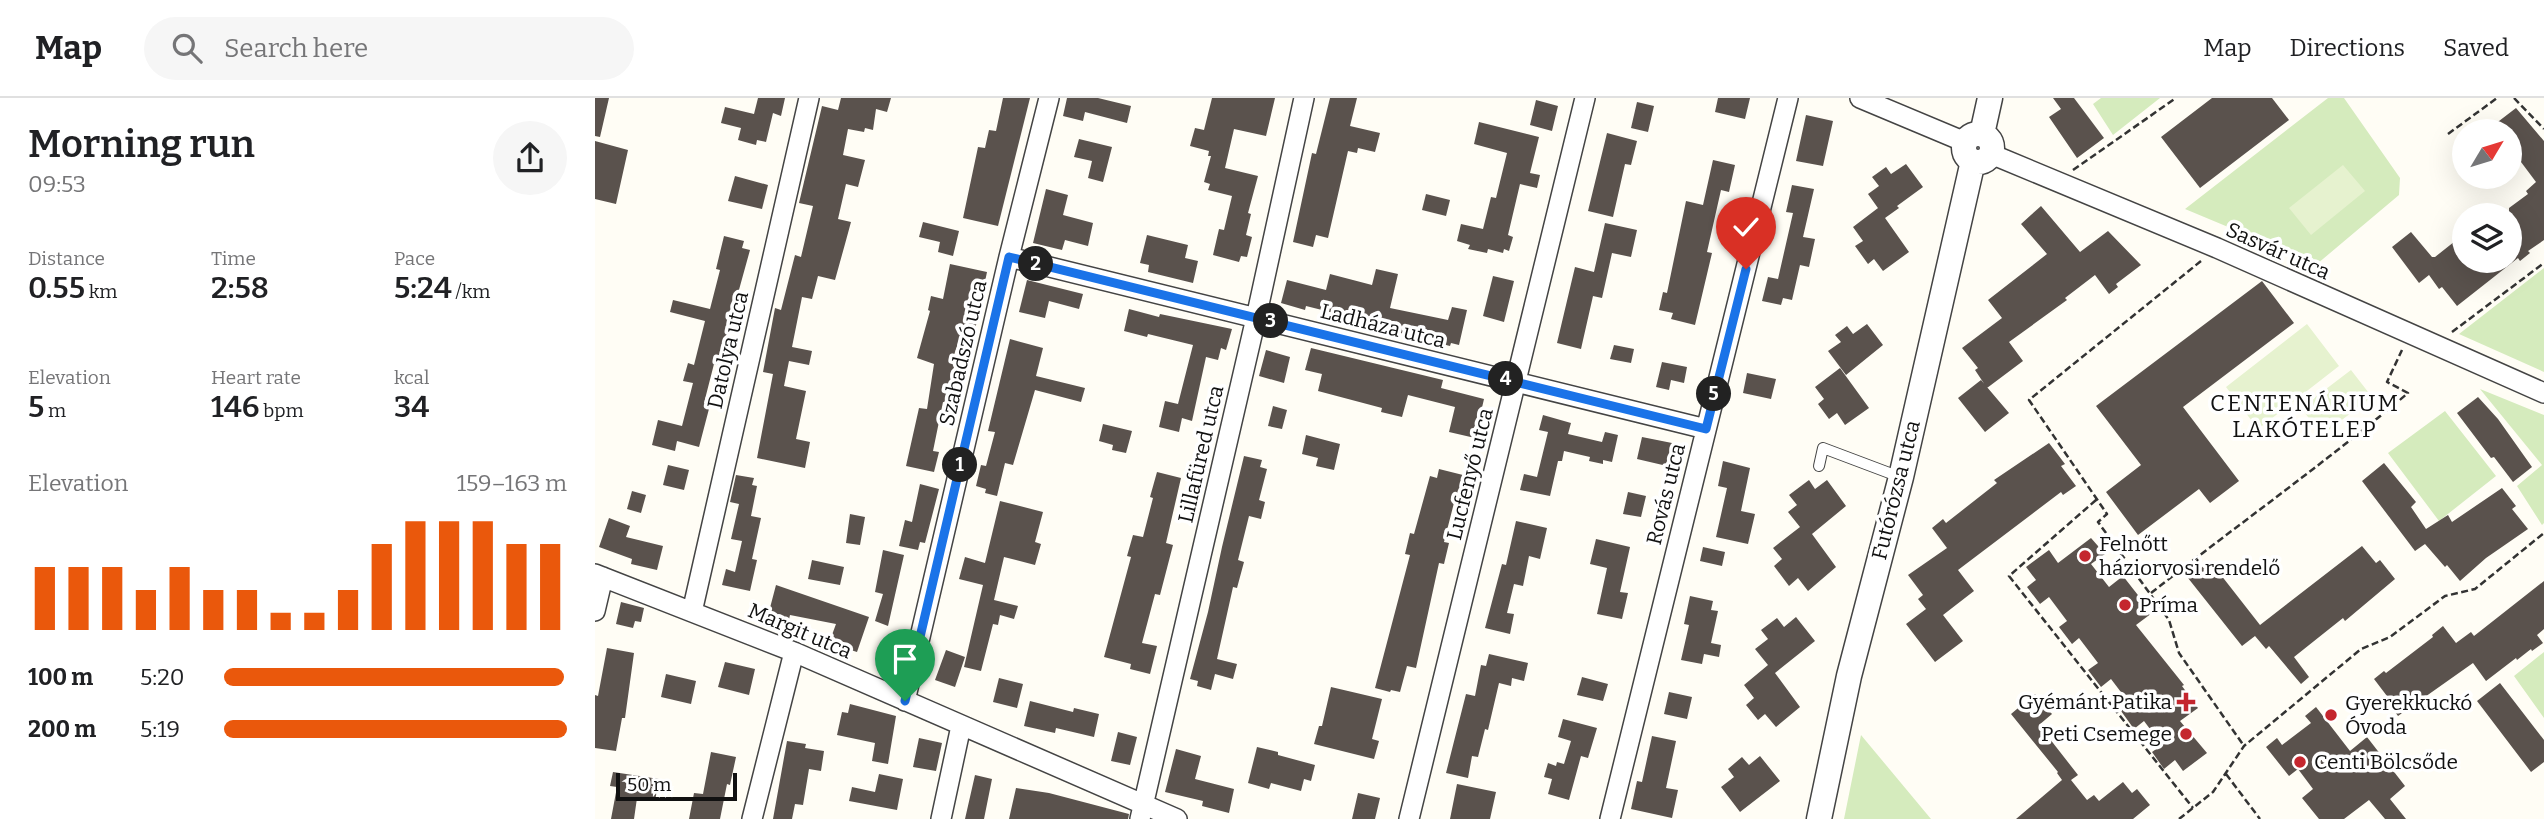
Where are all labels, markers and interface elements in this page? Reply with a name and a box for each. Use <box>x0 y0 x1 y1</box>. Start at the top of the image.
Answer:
search box <box>144 17 634 80</box>
text: Map <box>35 28 102 68</box>
icon: search <box>168 29 206 67</box>
text: Search here <box>224 33 368 64</box>
text: Map <box>2203 34 2252 62</box>
text: Directions <box>2290 34 2405 62</box>
text: Saved <box>2443 34 2509 62</box>
north arrow <box>2452 119 2522 189</box>
map controls <box>2452 119 2522 273</box>
text: Morning run <box>28 121 255 167</box>
button: share <box>493 121 567 195</box>
text: 09:53 <box>28 170 86 198</box>
pin <box>1716 197 1776 269</box>
button: layers <box>2452 203 2522 273</box>
icon: check <box>1727 208 1765 246</box>
street label: Sasvár utca <box>2222 217 2335 286</box>
pin: 2 <box>1019 246 1053 282</box>
text: Distance <box>28 247 105 270</box>
text: Time <box>211 247 256 270</box>
text: Pace <box>394 247 435 270</box>
text: 2 <box>1030 252 1041 275</box>
text: 0.55 <box>28 270 85 306</box>
text: 2:58 <box>211 270 269 306</box>
text: 5:24 <box>394 270 452 306</box>
street label: Szabadszó utca <box>934 277 993 428</box>
text: km <box>85 280 117 303</box>
text: /km <box>452 280 490 303</box>
street label: Datolya utca <box>702 288 754 411</box>
street label: Ladháza utca <box>1318 298 1449 354</box>
pin: 3 <box>1253 304 1289 339</box>
text: 3 <box>1265 309 1276 332</box>
pin: 4 <box>1489 362 1523 396</box>
text: Elevation <box>28 366 111 389</box>
text: Heart rate <box>211 366 301 389</box>
text: kcal <box>394 366 429 389</box>
text: 4 <box>1500 367 1511 390</box>
pin: 5 <box>1697 376 1731 412</box>
street label: Lillafüred utca <box>1173 382 1230 525</box>
text: 5 <box>1708 382 1719 405</box>
text: 5 <box>28 389 44 425</box>
text: 146 <box>211 389 259 425</box>
text: 34 <box>394 389 429 425</box>
district label: CENTENÁRIUM LAKÓTELEP <box>2210 389 2400 443</box>
text: m <box>44 399 66 422</box>
text: bpm <box>259 399 304 422</box>
street label: Lucfenyő utca <box>1441 405 1499 543</box>
street label: Futórózsa utca <box>1866 417 1926 562</box>
street label: Rovás utca <box>1641 440 1691 547</box>
pin: 1 <box>943 448 977 482</box>
text: 1 <box>955 453 964 476</box>
text: Elevation <box>28 469 128 497</box>
text: 159–163 m <box>457 469 567 497</box>
place label: Felnőtt háziorvosi rendelő <box>2099 531 2280 581</box>
marker: Felnőtt háziorvosi rendelő <box>2077 548 2093 564</box>
place label: Príma <box>2139 592 2199 618</box>
street label: Margit utca <box>744 597 856 665</box>
marker: Príma <box>2117 597 2133 613</box>
pin <box>875 629 935 701</box>
icon: arrive <box>886 640 924 678</box>
text: 100 m <box>28 663 93 691</box>
text: 5:20 <box>140 663 184 691</box>
place label: Gyémánt Patika <box>2018 689 2173 715</box>
place label: Gyerekkuckó Óvoda <box>2345 690 2472 740</box>
marker: Gyémánt Patika <box>2178 694 2194 710</box>
marker: Gyerekkuckó Óvoda <box>2323 707 2339 723</box>
text: 200 m <box>28 715 96 743</box>
text: 5:19 <box>140 715 180 743</box>
place label: Peti Csemege <box>2041 721 2172 747</box>
marker: Peti Csemege <box>2178 726 2194 742</box>
place label: Centi Bölcsőde <box>2314 749 2458 775</box>
marker: Centi Bölcsőde <box>2292 754 2308 770</box>
scale bar <box>616 770 737 802</box>
text: 50 m <box>627 773 671 796</box>

